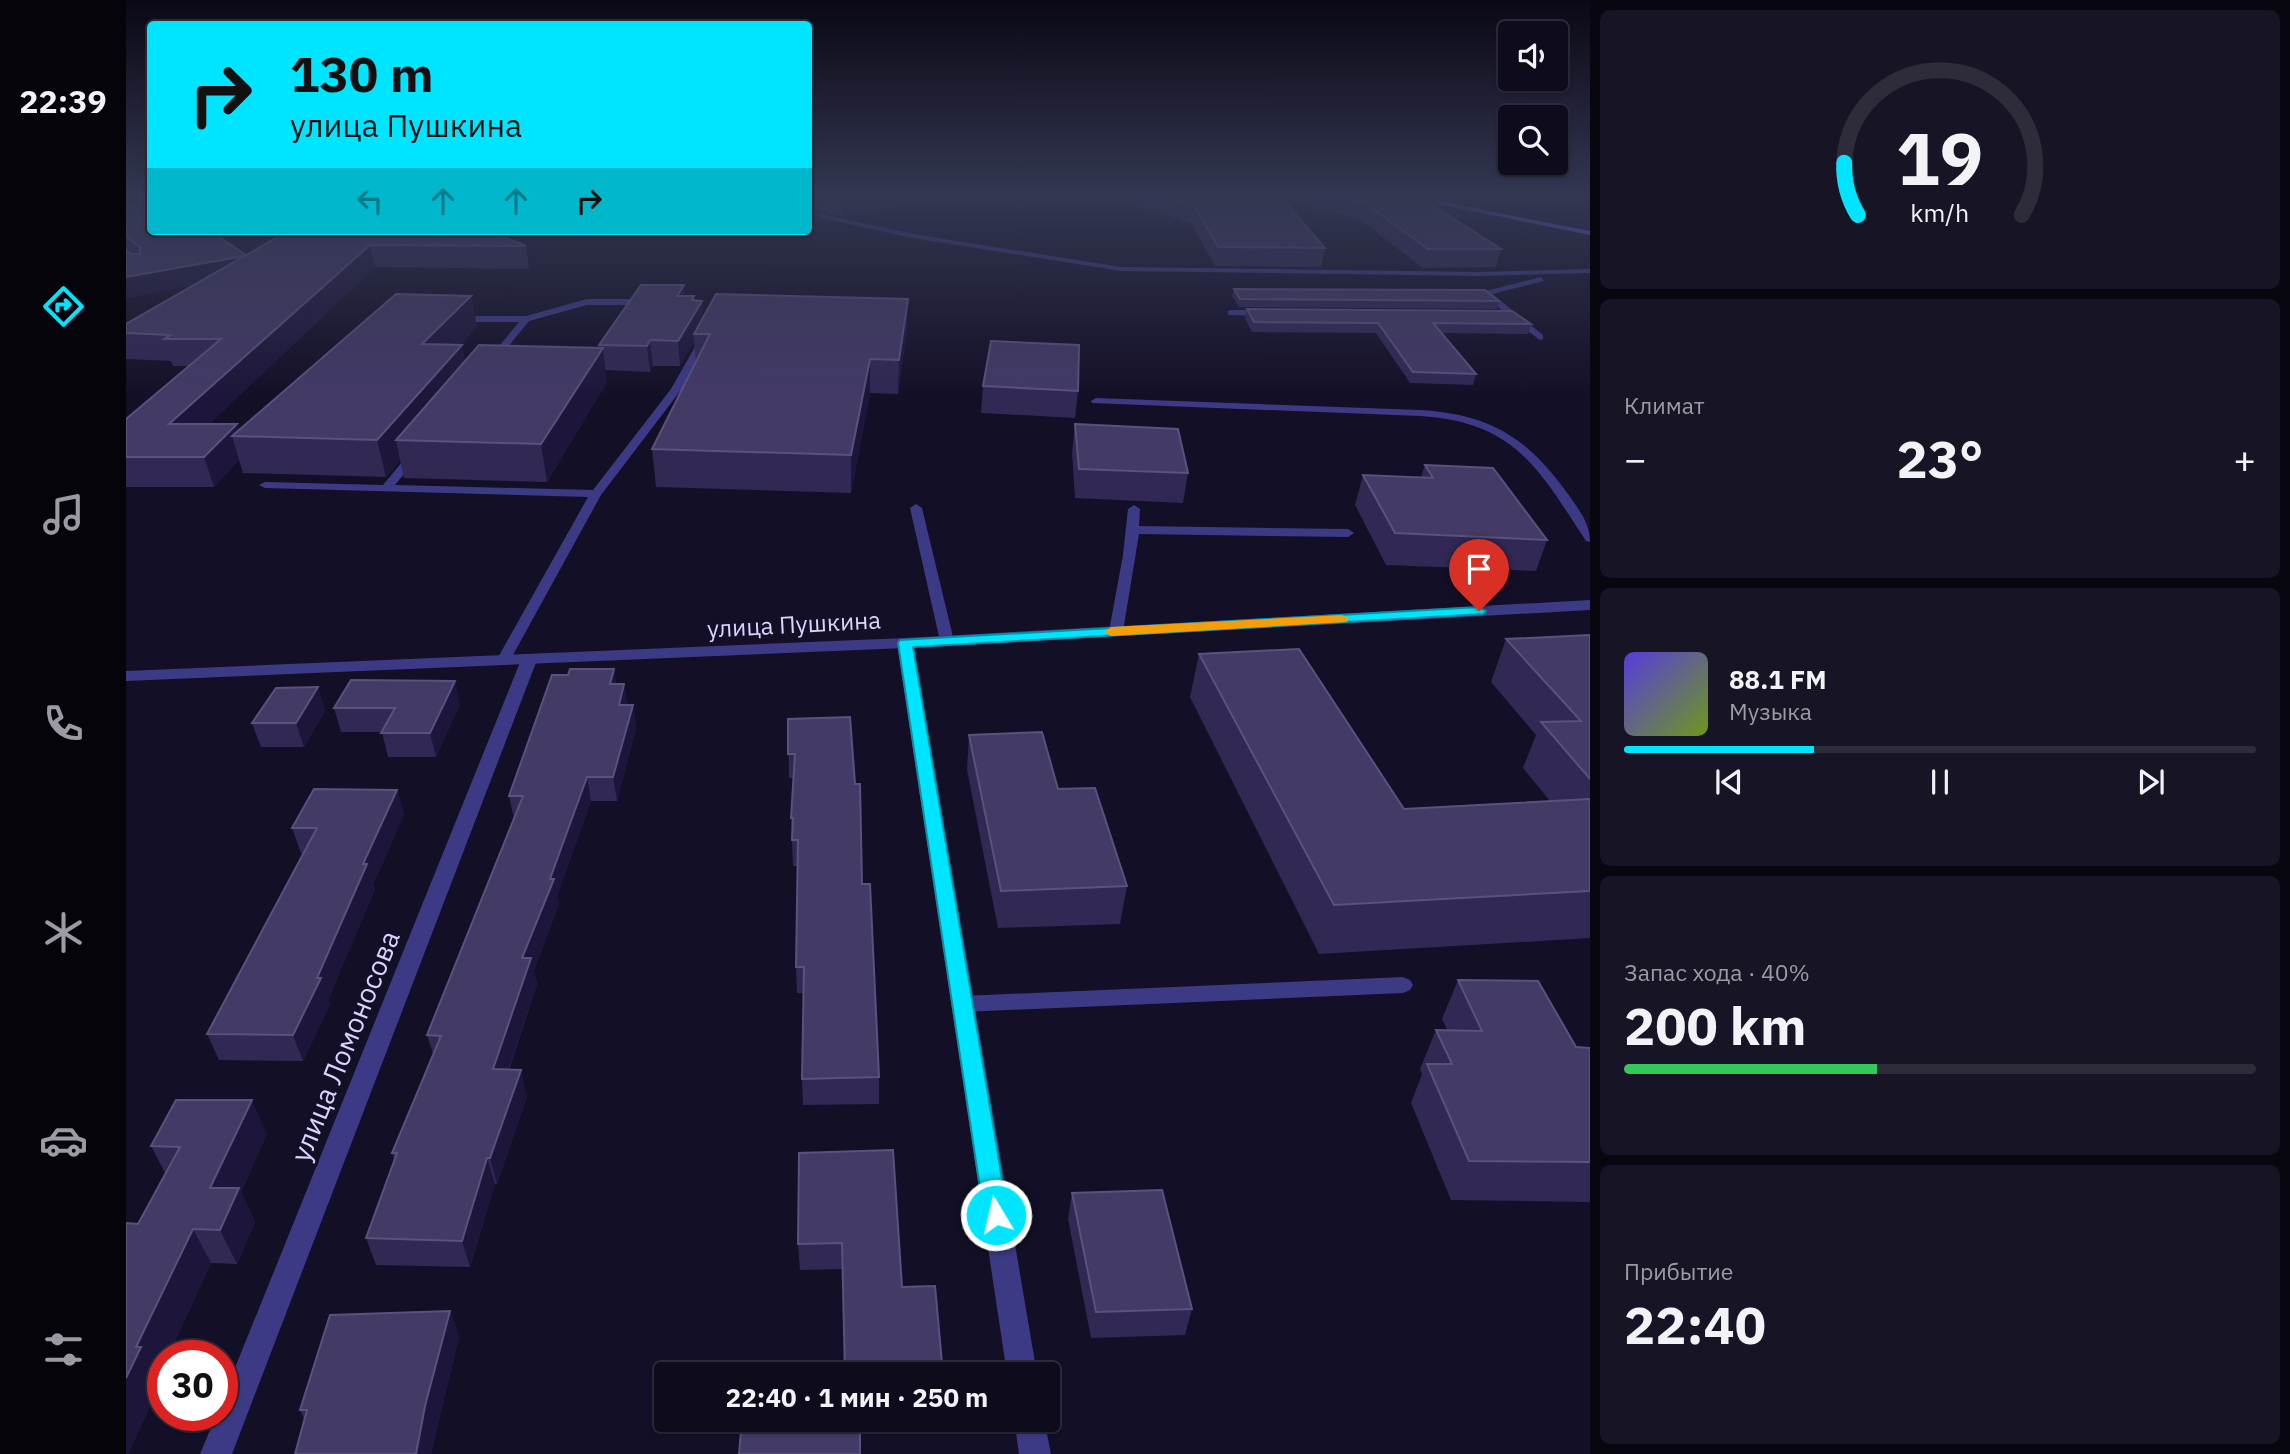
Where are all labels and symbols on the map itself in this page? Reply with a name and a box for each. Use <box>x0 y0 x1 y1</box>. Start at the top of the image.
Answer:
pin <box>1449 539 1509 611</box>
street label: улица Пушкина <box>706 603 882 645</box>
street label: улица Ломоносова <box>281 925 408 1167</box>
position arrow <box>959 1178 1033 1252</box>
speed limit sign: 30 <box>147 1340 238 1431</box>

